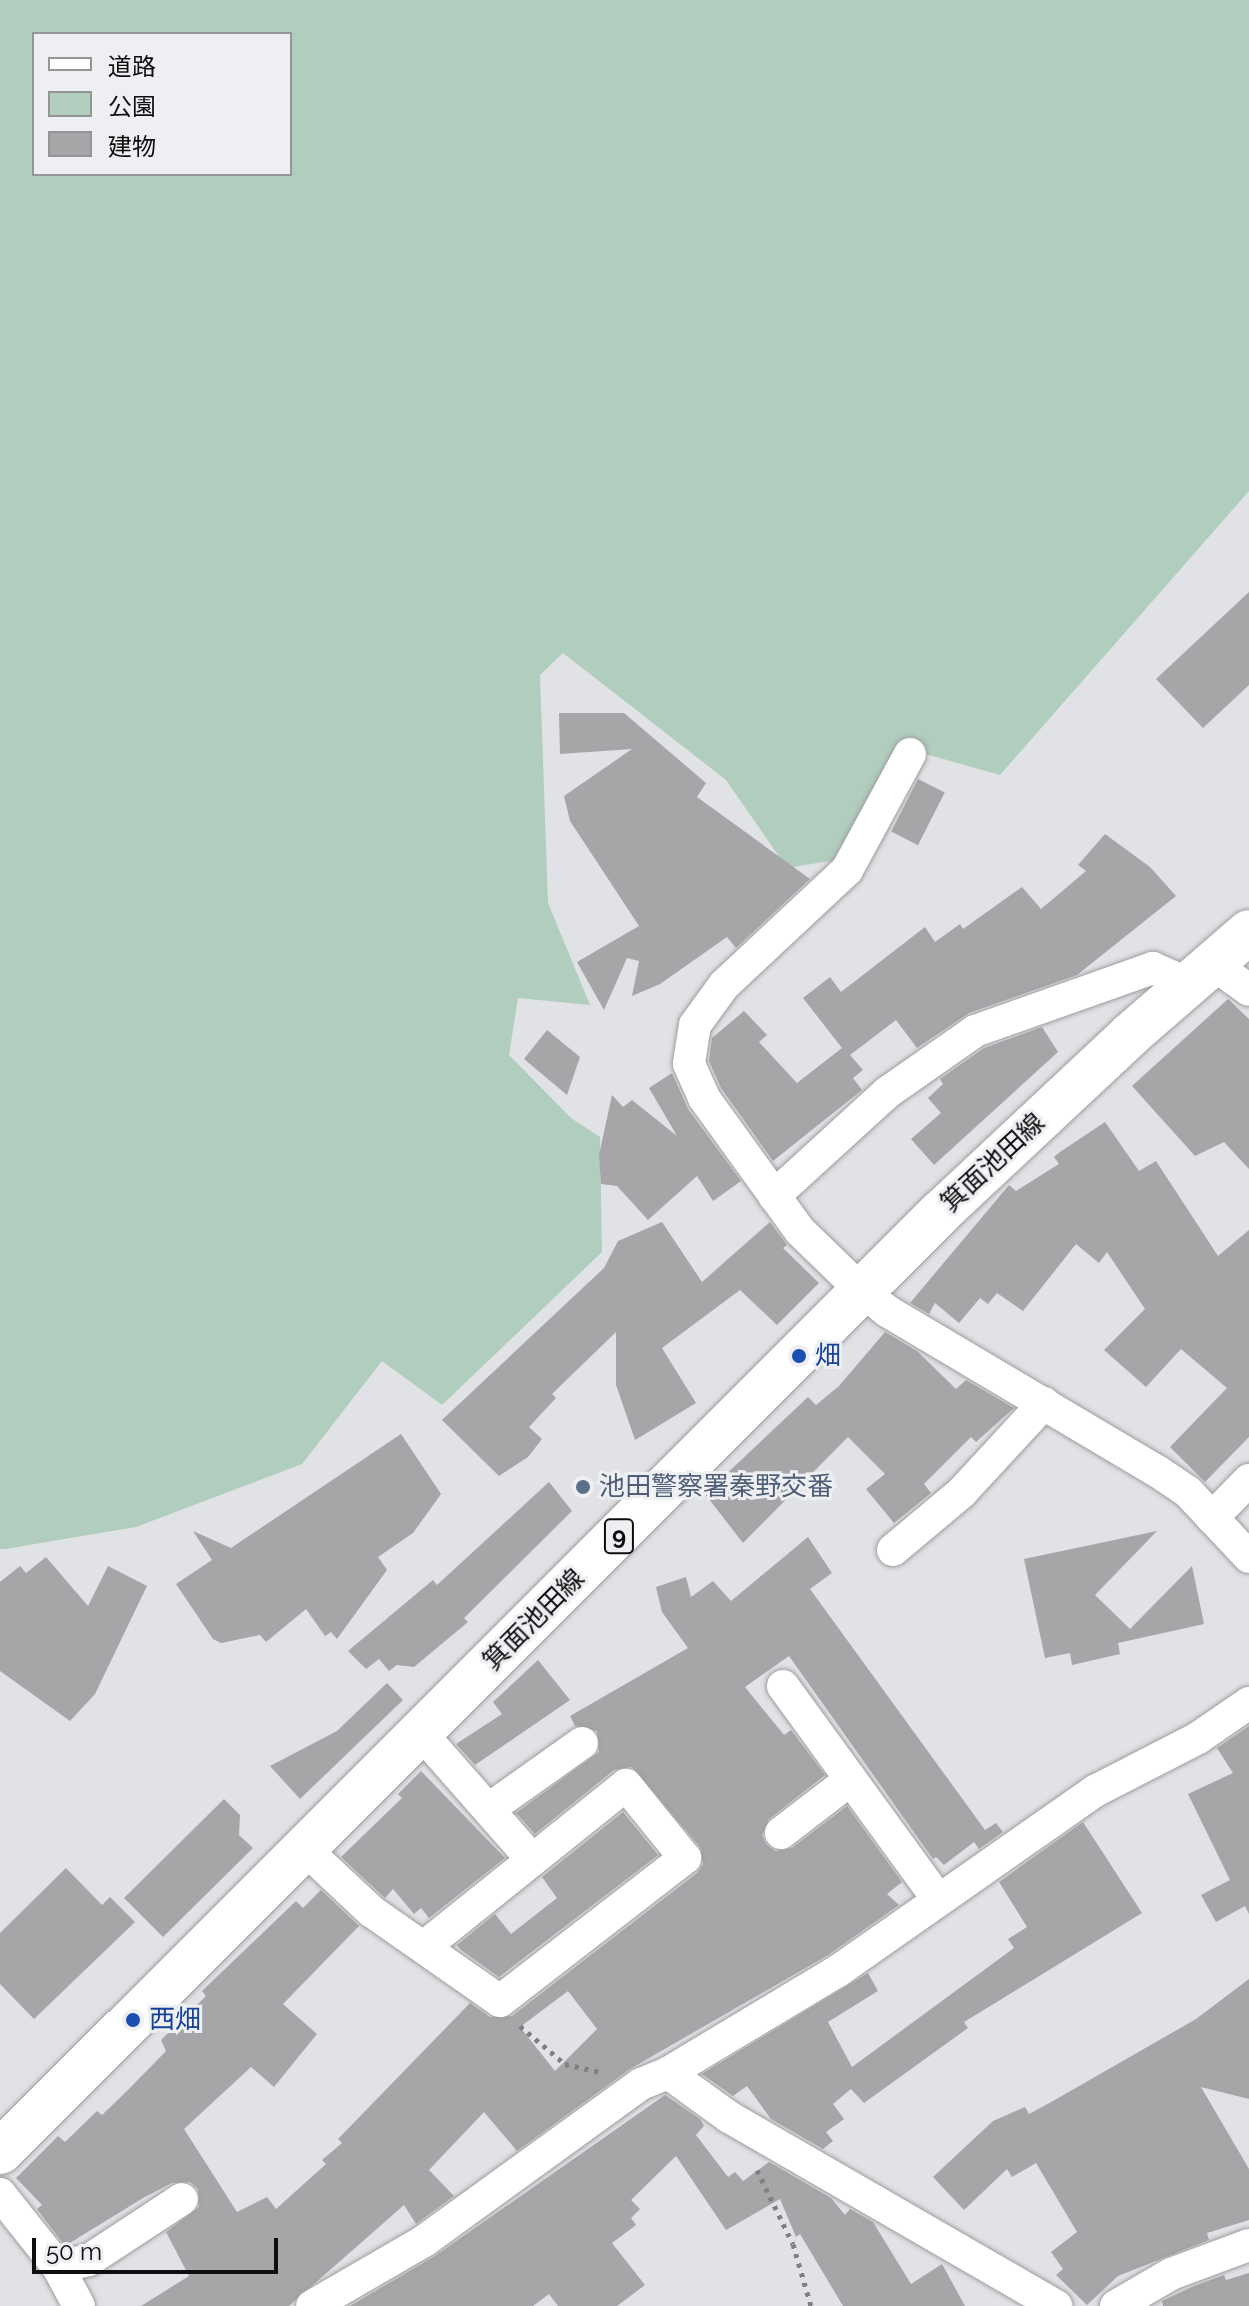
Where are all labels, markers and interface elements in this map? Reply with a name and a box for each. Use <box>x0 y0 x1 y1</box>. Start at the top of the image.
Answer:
legend <box>32 32 292 176</box>
text: 道路 <box>108 52 156 81</box>
text: 公園 <box>108 92 156 121</box>
text: 建物 <box>108 132 156 161</box>
street label: 箕面池田線 <box>935 1107 1051 1219</box>
place label: 畑 <box>815 1340 841 1372</box>
marker: 畑 <box>790 1347 808 1365</box>
place label: 池田警察署秦野交番 <box>599 1471 833 1503</box>
marker: 池田警察署秦野交番 <box>574 1478 592 1496</box>
road number: 9 <box>603 1516 635 1556</box>
street label: 箕面池田線 <box>477 1563 591 1677</box>
place label: 西畑 <box>149 2004 201 2036</box>
marker: 西畑 <box>124 2011 142 2029</box>
scale bar <box>36 2222 282 2272</box>
text: 50 m <box>46 2237 102 2266</box>

